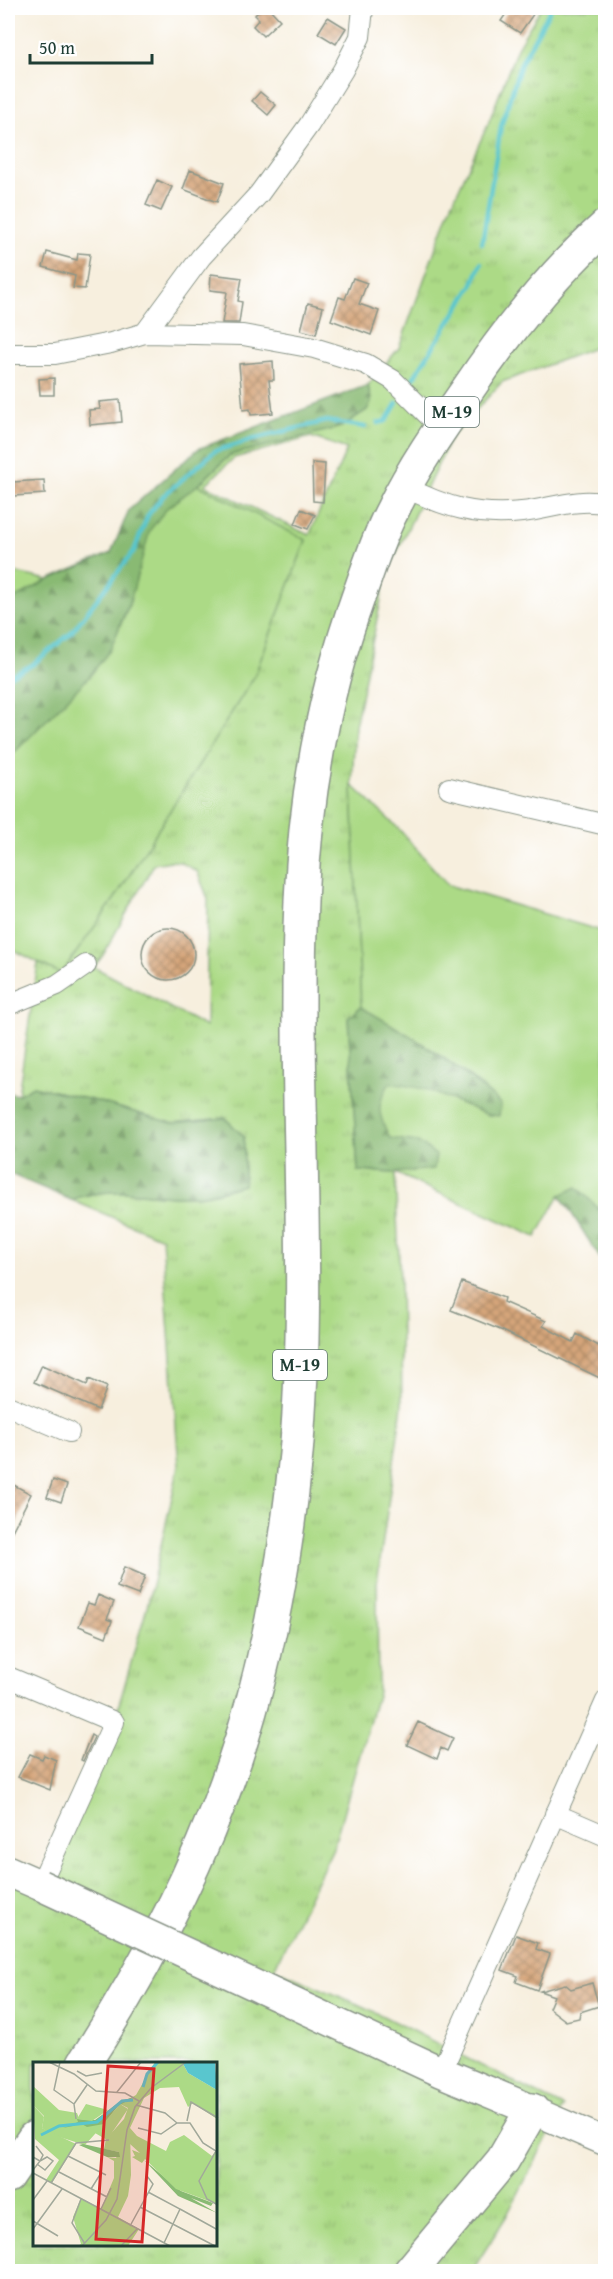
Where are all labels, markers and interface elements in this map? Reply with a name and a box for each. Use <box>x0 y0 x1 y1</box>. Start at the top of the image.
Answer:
scale bar <box>30 27 152 65</box>
text: 50 m <box>39 34 75 61</box>
road number: М-19 <box>425 397 479 427</box>
road number: М-19 <box>273 1350 327 1380</box>
inset map <box>33 2062 218 2246</box>

